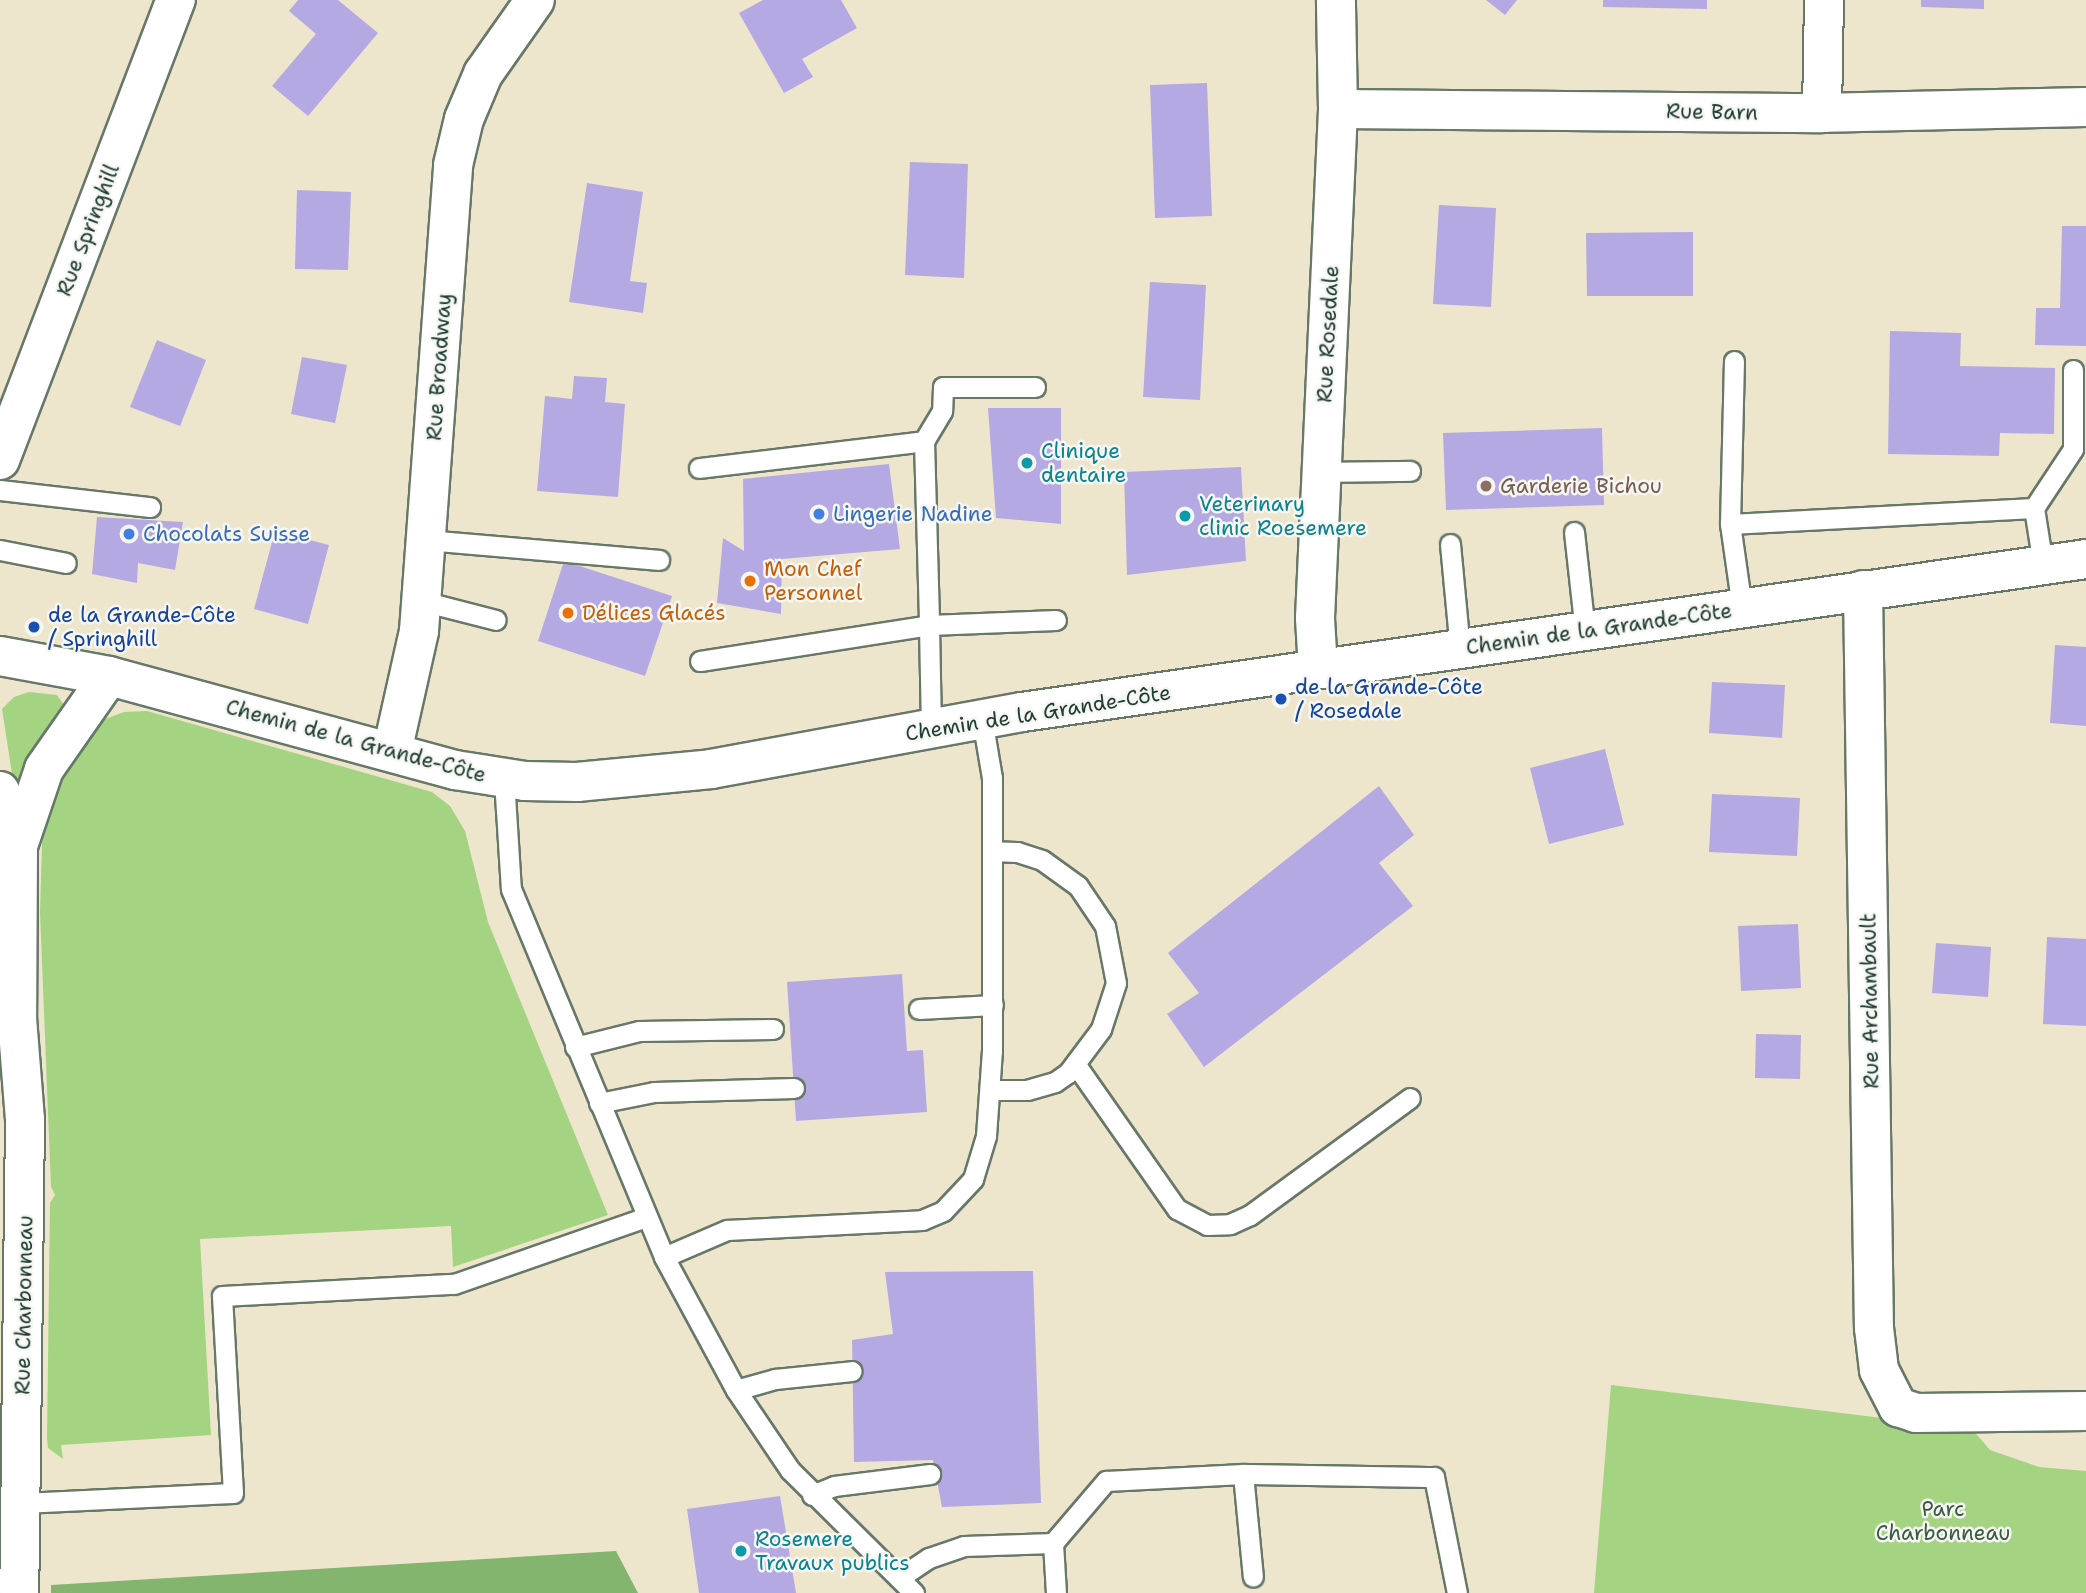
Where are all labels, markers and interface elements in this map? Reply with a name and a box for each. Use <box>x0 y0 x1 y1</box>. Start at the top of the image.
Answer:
street label: Rue Barn <box>1666 99 1758 125</box>
street label: Rue Springhill <box>51 160 125 300</box>
street label: Rue Rosedale <box>1312 265 1344 403</box>
street label: Rue Broadway <box>421 293 457 441</box>
place label: Clinique dentaire <box>1041 438 1126 488</box>
marker: Clinique dentaire <box>1019 455 1035 471</box>
place label: Garderie Bichou <box>1500 473 1662 499</box>
marker: Garderie Bichou <box>1478 478 1494 494</box>
place label: Veterinary clinic Roesemere <box>1199 491 1367 541</box>
place label: Lingerie Nadine <box>833 501 993 527</box>
marker: Lingerie Nadine <box>811 506 827 522</box>
marker: Veterinary clinic Roesemere <box>1177 508 1193 524</box>
place label: Chocolats Suisse <box>143 521 310 547</box>
marker: Chocolats Suisse <box>121 526 137 542</box>
place label: Mon Chef Personnel <box>764 556 862 606</box>
marker: Mon Chef Personnel <box>742 573 758 589</box>
street label: Chemin de la Grande-Côte <box>1464 598 1734 660</box>
place label: Délices Glacés <box>582 600 726 626</box>
place label: de la Grande-Côte / Springhill <box>48 602 236 652</box>
marker: Délices Glacés <box>560 605 576 621</box>
marker: de la Grande-Côte / Springhill <box>26 619 42 635</box>
place label: de la Grande-Côte / Rosedale <box>1295 674 1483 724</box>
street label: Chemin de la Grande-Côte <box>903 680 1173 746</box>
marker: de la Grande-Côte / Rosedale <box>1273 691 1289 707</box>
street label: Chemin de la Grande-Côte <box>223 694 489 788</box>
street label: Rue Archambault <box>1856 913 1884 1089</box>
street label: Rue Charbonneau <box>10 1215 38 1395</box>
park label: Parc Charbonneau <box>1876 1496 2010 1546</box>
place label: Rosemere Travaux publics <box>755 1526 910 1576</box>
marker: Rosemere Travaux publics <box>733 1543 749 1559</box>

